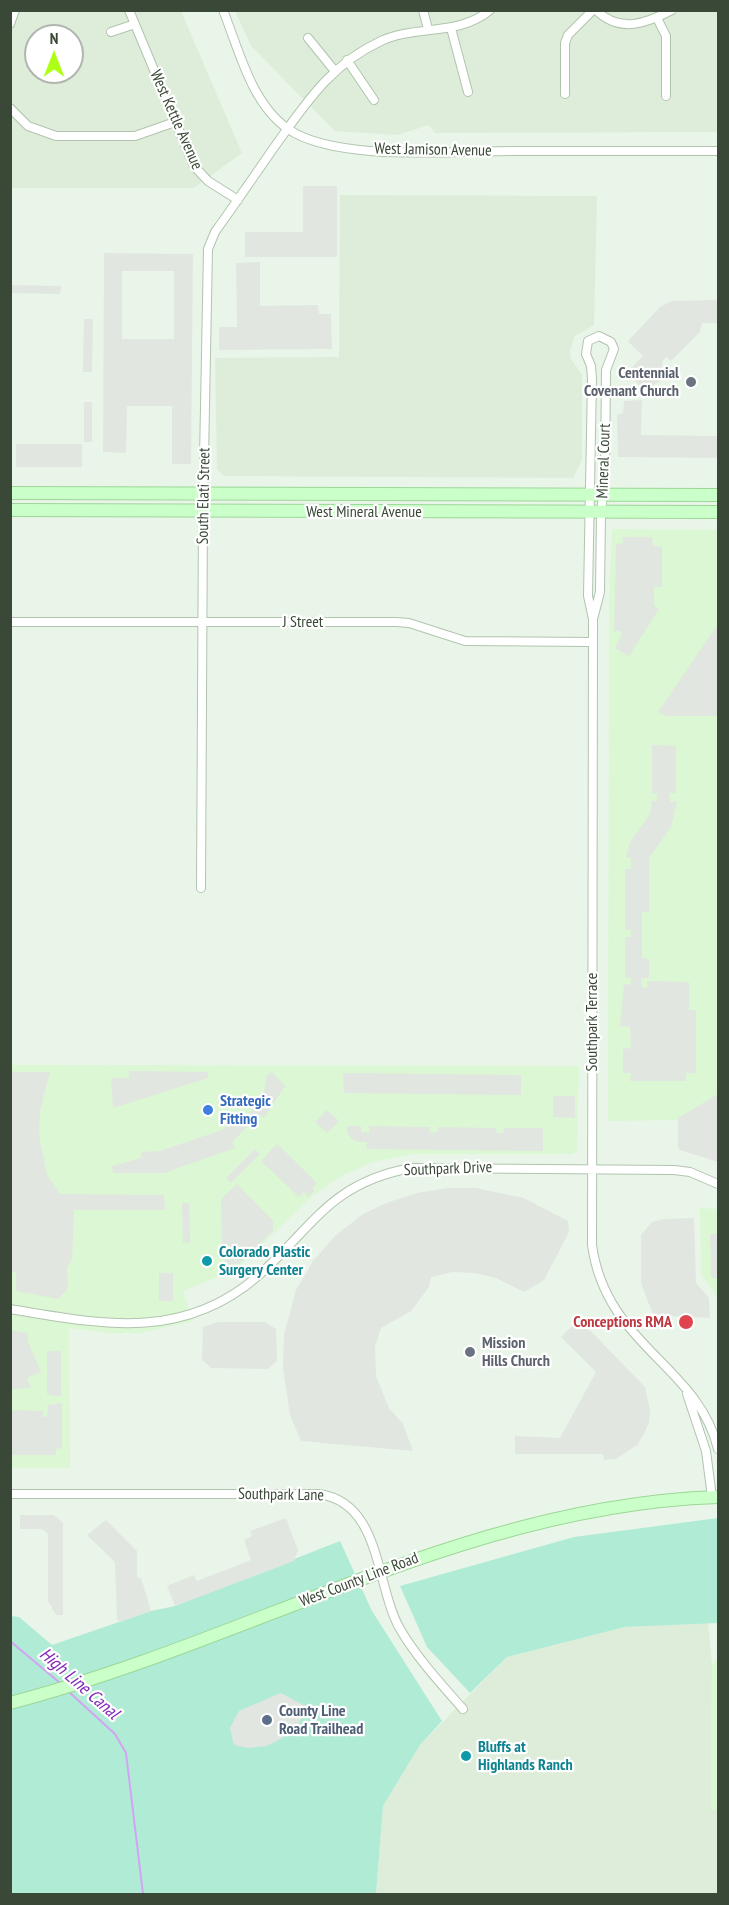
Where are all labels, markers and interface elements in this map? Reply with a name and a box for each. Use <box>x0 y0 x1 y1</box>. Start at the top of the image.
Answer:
north arrow <box>24 24 84 84</box>
text: N <box>50 28 58 48</box>
street label: West Kettle Avenue <box>146 67 206 173</box>
street label: West Jamison Avenue <box>374 139 492 161</box>
place label: Centennial Covenant Church <box>584 363 679 401</box>
marker: Centennial Covenant Church <box>684 375 698 389</box>
street label: Mineral Court <box>593 423 615 499</box>
street label: South Elati Street <box>194 447 214 545</box>
street label: West Mineral Avenue <box>306 502 422 522</box>
street label: J Street <box>283 612 323 632</box>
street label: Southpark Terrace <box>582 973 602 1071</box>
place label: Strategic Fitting <box>220 1091 271 1129</box>
marker: Strategic Fitting <box>201 1103 215 1117</box>
street label: Southpark Drive <box>403 1158 493 1180</box>
place label: Colorado Plastic Surgery Center <box>219 1242 310 1280</box>
marker: Colorado Plastic Surgery Center <box>200 1254 214 1268</box>
place label: Conceptions RMA <box>573 1312 672 1332</box>
marker: Conceptions RMA <box>677 1313 695 1331</box>
place label: Mission Hills Church <box>482 1333 550 1371</box>
marker: Mission Hills Church <box>463 1345 477 1359</box>
street label: Southpark Lane <box>238 1485 324 1505</box>
street label: West County Line Road <box>297 1548 421 1612</box>
water label: High Line Canal <box>35 1644 123 1724</box>
place label: County Line Road Trailhead <box>279 1701 363 1739</box>
marker: County Line Road Trailhead <box>260 1713 274 1727</box>
place label: Bluffs at Highlands Ranch <box>478 1737 573 1775</box>
marker: Bluffs at Highlands Ranch <box>459 1749 473 1763</box>

